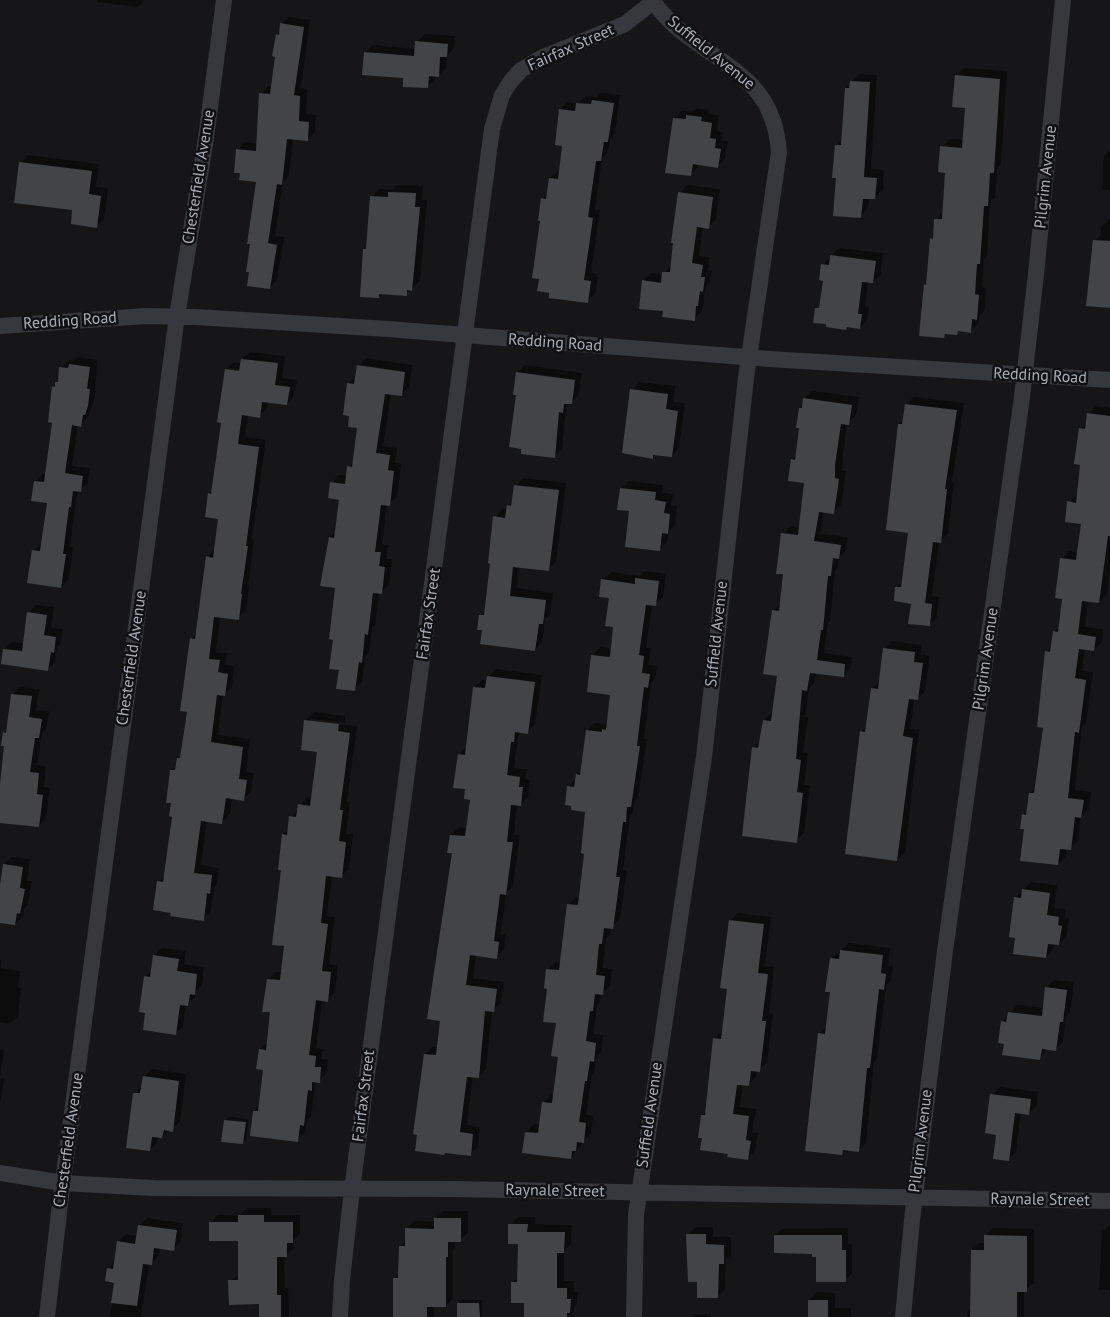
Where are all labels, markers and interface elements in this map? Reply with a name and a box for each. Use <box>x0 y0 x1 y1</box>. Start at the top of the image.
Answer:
street label: Suffield Avenue <box>664 12 758 94</box>
street label: Fairfax Street <box>525 20 617 76</box>
street label: Chesterfield Avenue <box>179 108 219 246</box>
street label: Pilgrim Avenue <box>1031 125 1061 229</box>
street label: Redding Road <box>23 308 117 334</box>
street label: Redding Road <box>508 330 602 356</box>
street label: Redding Road <box>993 364 1087 388</box>
street label: Fairfax Street <box>413 567 445 661</box>
street label: Suffield Avenue <box>702 580 732 688</box>
street label: Chesterfield Avenue <box>113 589 151 727</box>
street label: Pilgrim Avenue <box>969 606 1003 712</box>
street label: Fairfax Street <box>349 1049 379 1143</box>
street label: Suffield Avenue <box>633 1061 667 1169</box>
street label: Chesterfield Avenue <box>50 1071 88 1209</box>
street label: Pilgrim Avenue <box>905 1088 937 1194</box>
street label: Raynale Street <box>505 1181 605 1201</box>
street label: Raynale Street <box>990 1190 1090 1210</box>

